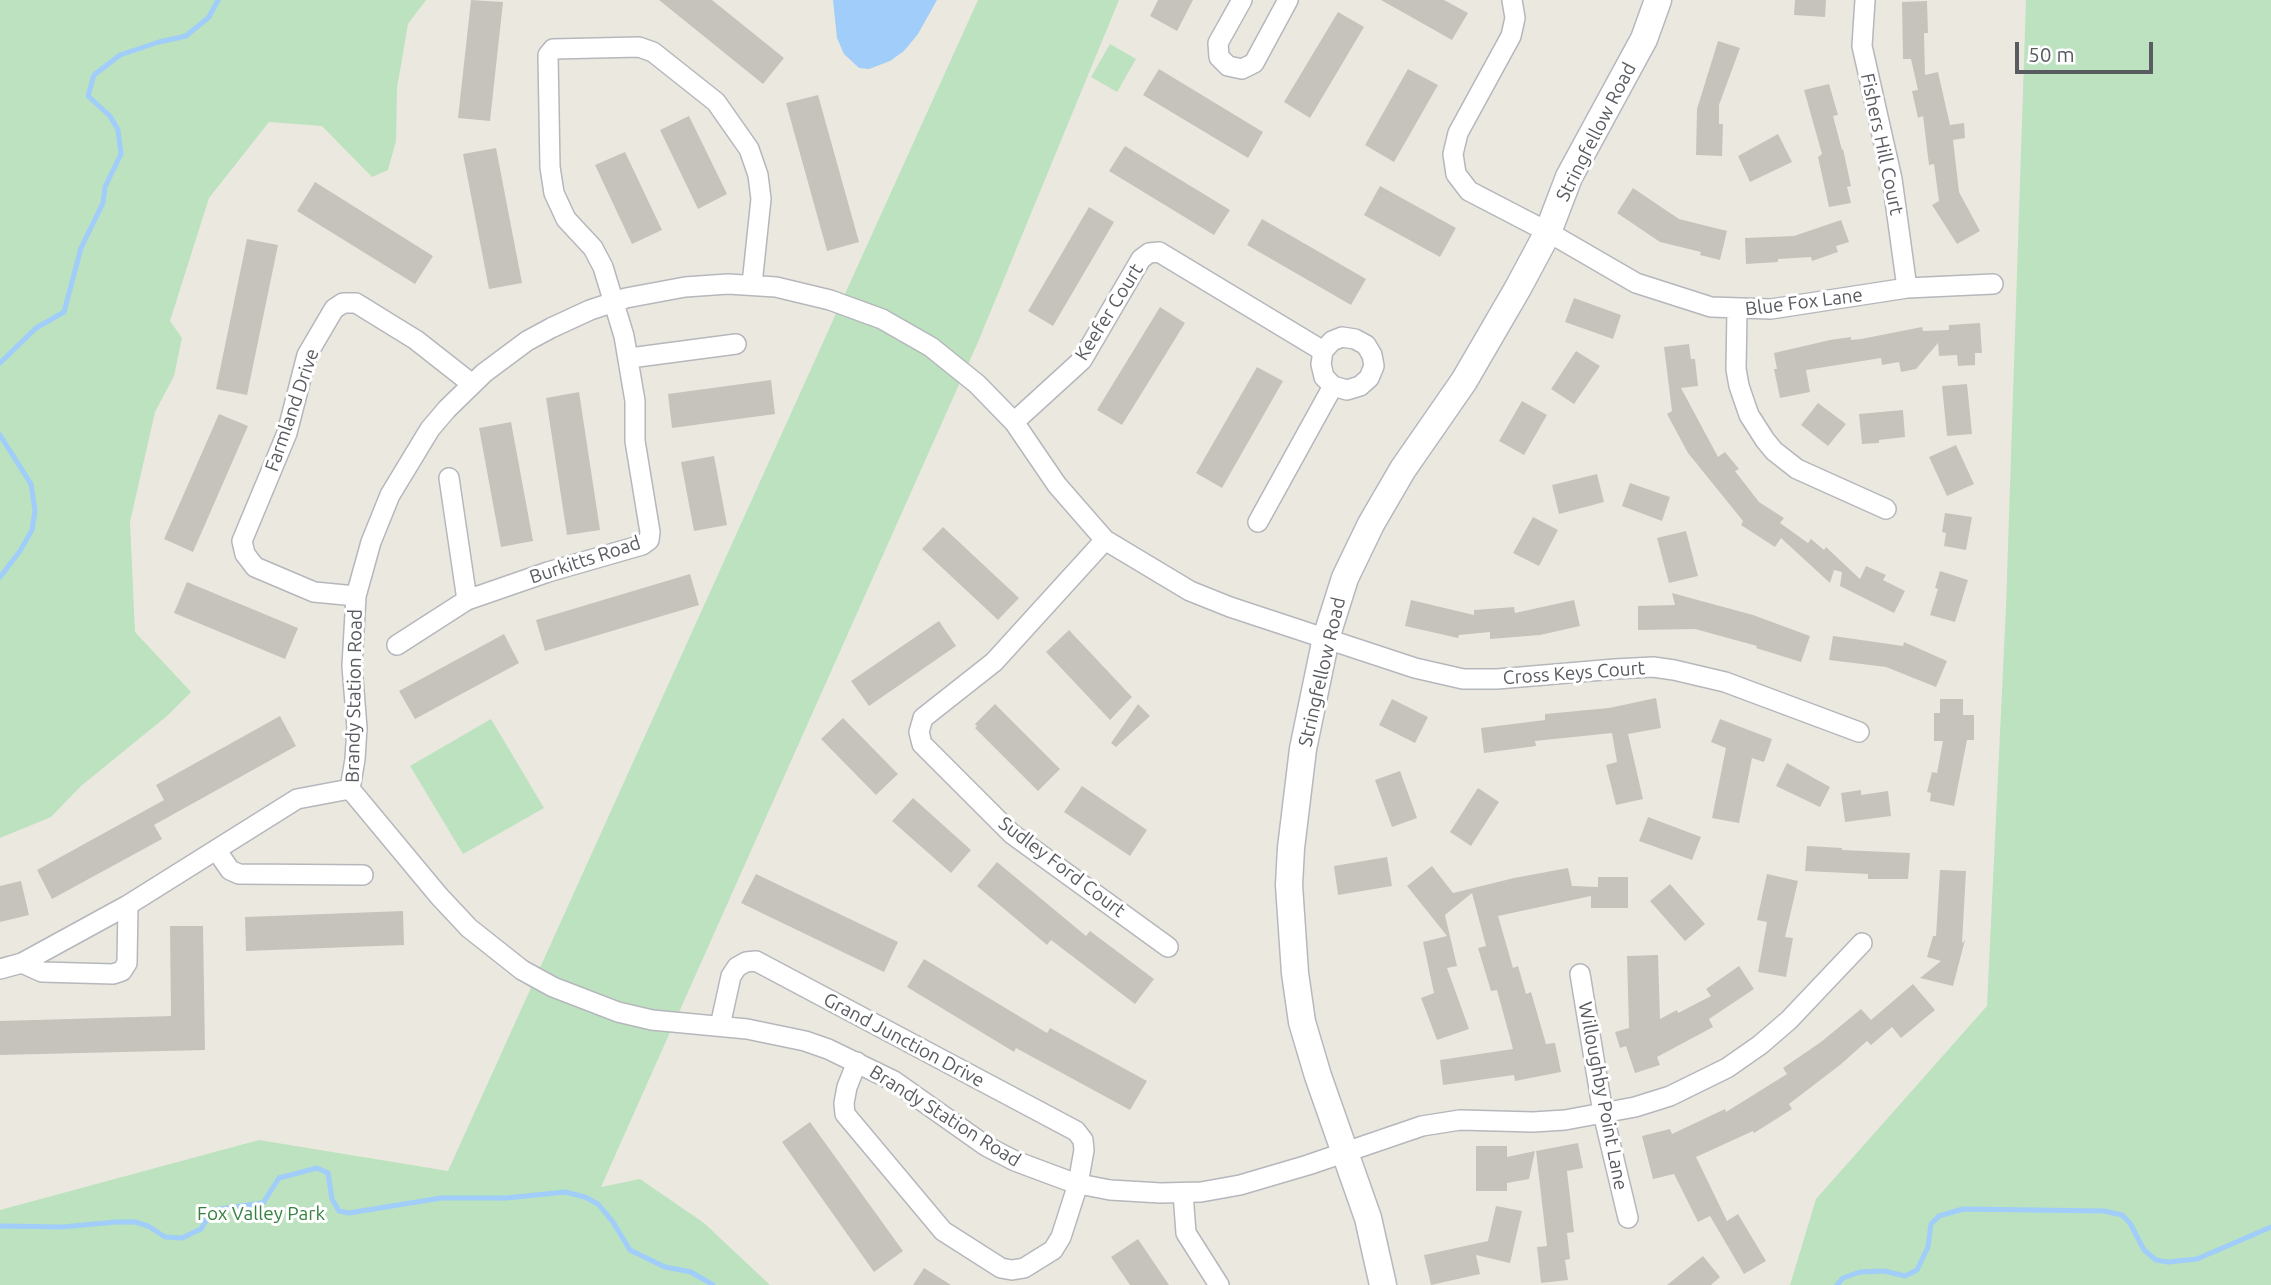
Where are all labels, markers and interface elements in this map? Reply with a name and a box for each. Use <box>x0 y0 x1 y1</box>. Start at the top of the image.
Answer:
scale bar <box>2019 28 2157 72</box>
text: 50 m <box>2028 42 2075 66</box>
street label: Stringfellow Road <box>1551 59 1641 205</box>
street label: Fishers Hill Court <box>1856 71 1908 217</box>
street label: Keefer Court <box>1070 259 1148 365</box>
street label: Blue Fox Lane <box>1744 283 1864 321</box>
street label: Farmland Drive <box>260 345 324 475</box>
street label: Burkitts Road <box>526 531 644 589</box>
street label: Stringfellow Road <box>1294 595 1350 749</box>
street label: Brandy Station Road <box>341 609 367 783</box>
street label: Cross Keys Court <box>1502 657 1646 689</box>
street label: Sudley Ford Court <box>994 812 1130 922</box>
street label: Grand Junction Drive <box>820 988 988 1092</box>
street label: Willoughby Point Lane <box>1574 1000 1632 1192</box>
street label: Brandy Station Road <box>865 1060 1025 1172</box>
park label: Fox Valley Park <box>197 1203 325 1225</box>

